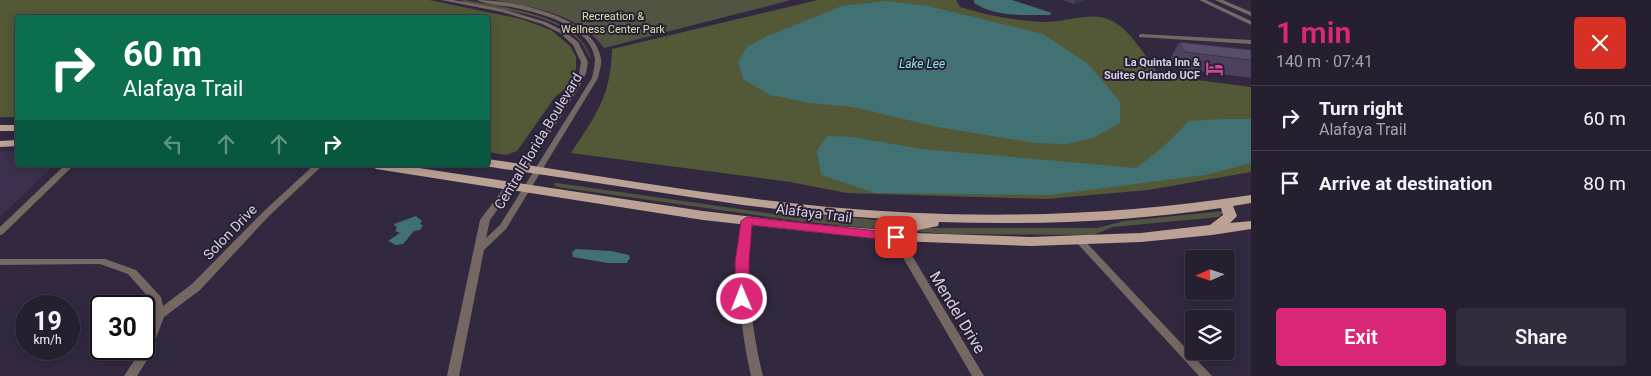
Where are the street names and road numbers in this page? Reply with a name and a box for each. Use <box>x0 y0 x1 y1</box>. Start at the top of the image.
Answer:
street label: Central Florida Boulevard <box>491 70 585 212</box>
street label: Alafaya Trail <box>775 200 853 226</box>
street label: Solon Drive <box>200 201 260 263</box>
street label: Mendel Drive <box>926 268 990 357</box>

